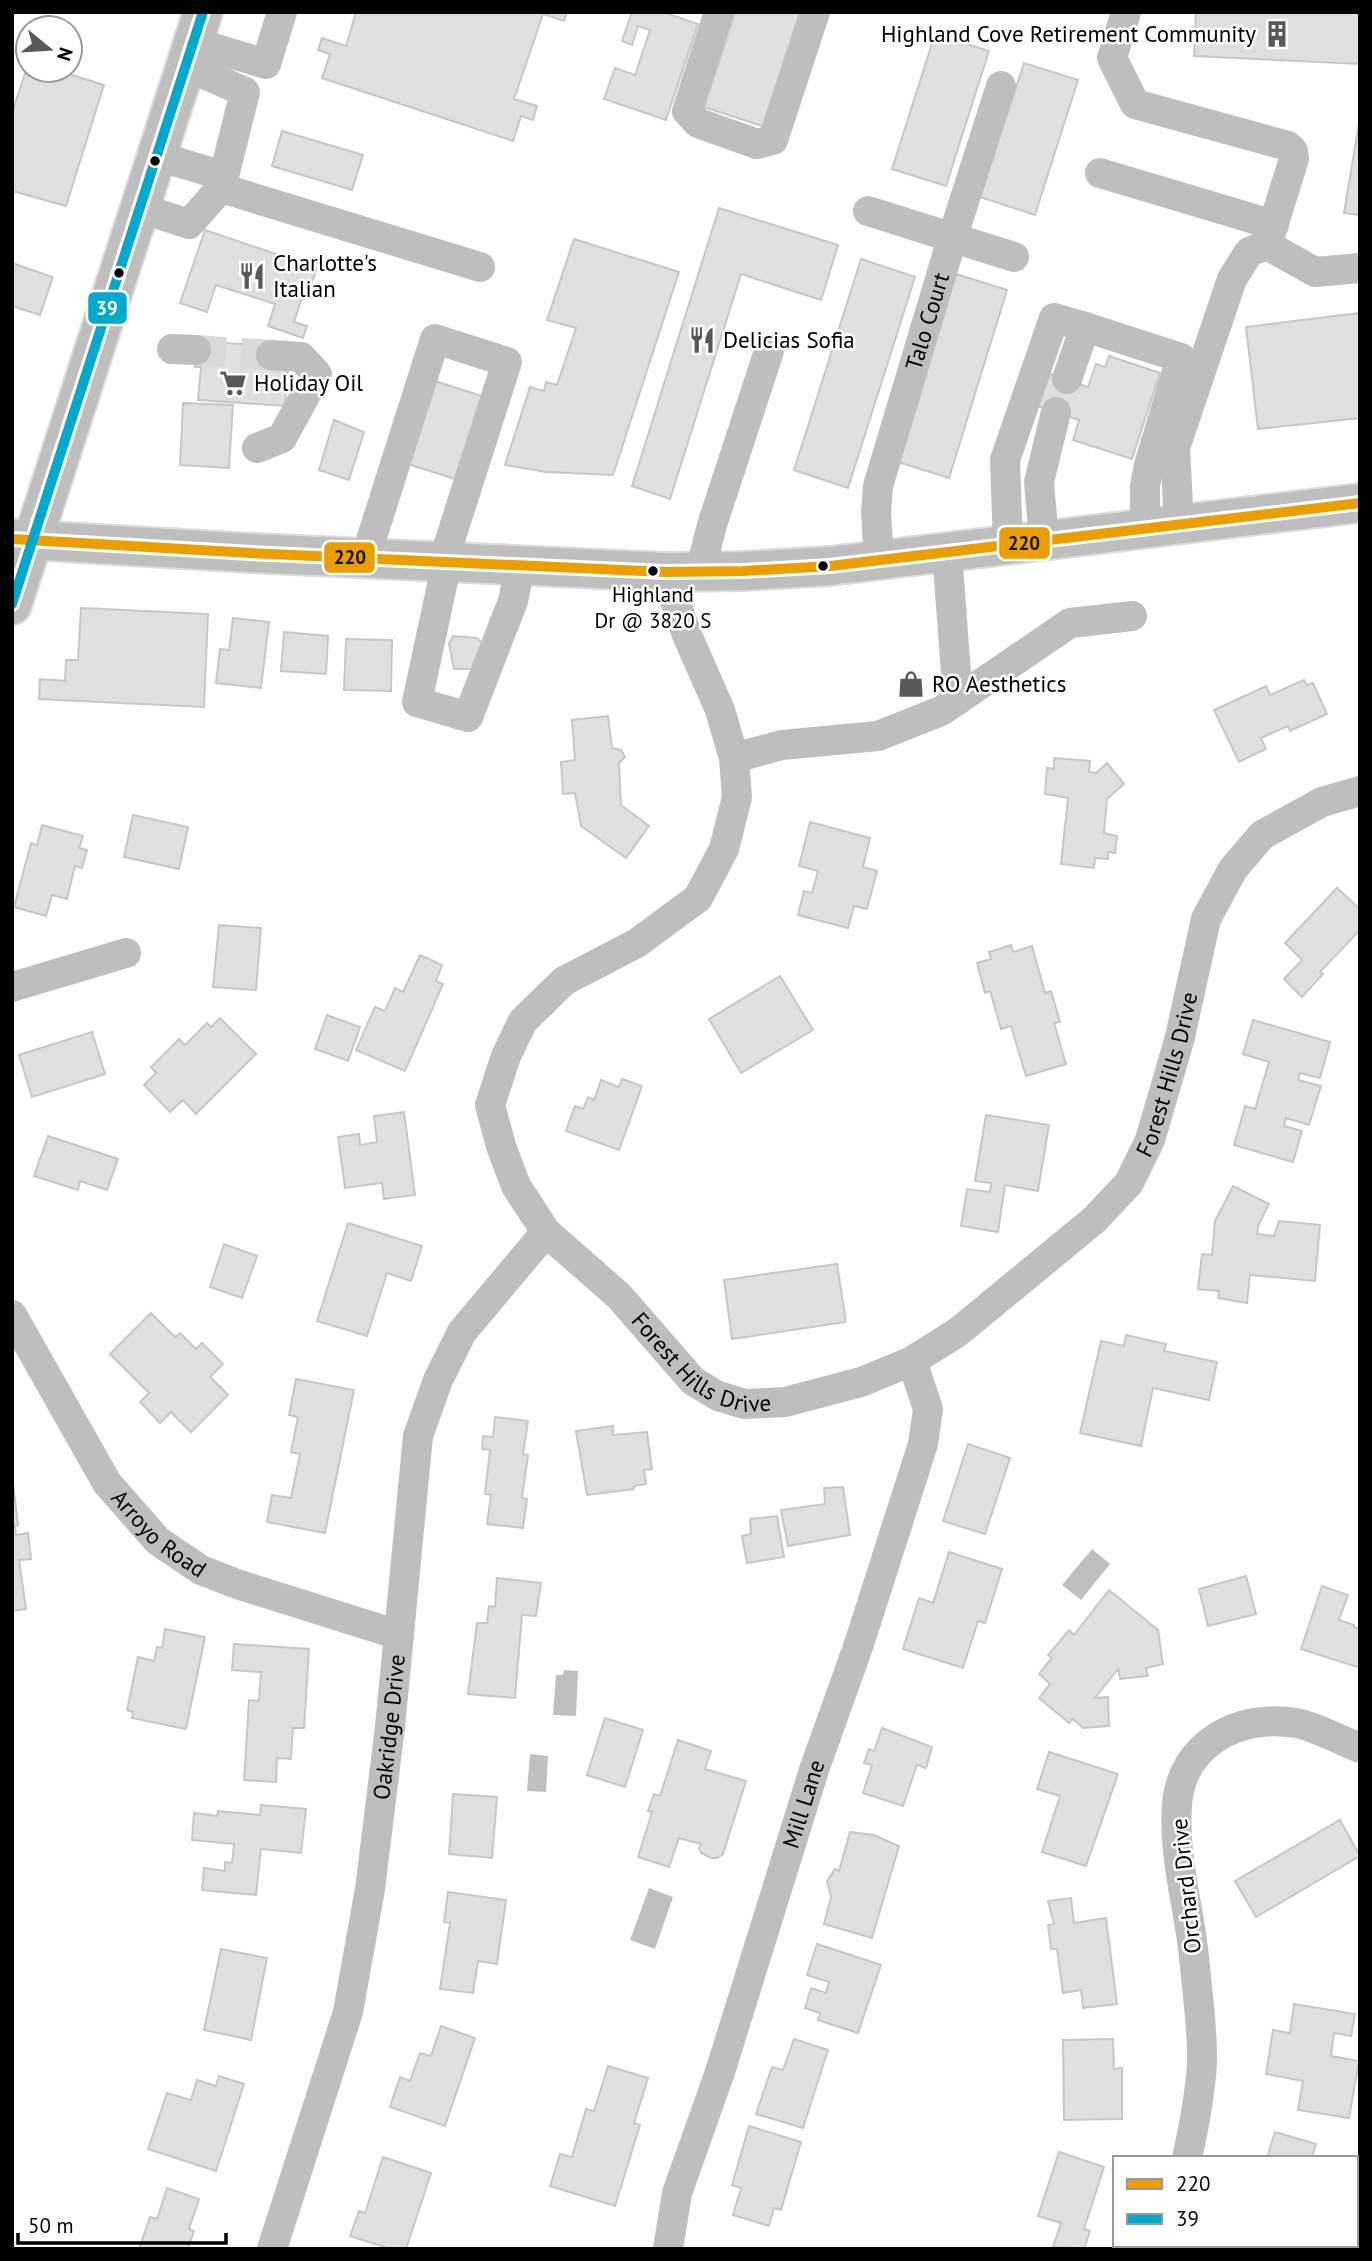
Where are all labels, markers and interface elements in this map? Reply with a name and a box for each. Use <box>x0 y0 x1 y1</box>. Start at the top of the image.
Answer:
north arrow <box>14 14 84 84</box>
place label: Highland Cove Retirement Community <box>881 19 1256 48</box>
building icon: Highland Cove Retirement Community <box>1262 19 1292 49</box>
text: N <box>52 45 79 64</box>
unlabelled marker <box>148 154 162 168</box>
place label: Charlotte's Italian <box>273 248 377 303</box>
restaurant icon: Charlotte's Italian <box>237 261 267 291</box>
unlabelled marker <box>112 266 126 280</box>
street label: Talo Court <box>899 269 955 373</box>
line badge: 39 <box>87 291 128 325</box>
text: 39 <box>96 296 118 320</box>
restaurant icon: Delicias Sofia <box>687 325 717 355</box>
place label: Delicias Sofia <box>723 325 855 354</box>
supermarket icon: Holiday Oil <box>218 368 248 398</box>
place label: Holiday Oil <box>254 368 363 397</box>
line badge: 220 <box>998 526 1051 560</box>
text: 220 <box>1008 531 1040 555</box>
line badge: 220 <box>323 541 376 574</box>
text: 220 <box>334 545 366 569</box>
unlabelled marker <box>816 559 830 573</box>
marker: Highland Dr @ 3820 S <box>646 564 660 578</box>
place label: Highland Dr @ 3820 S <box>595 581 711 634</box>
shop icon: RO Aesthetics <box>896 669 926 699</box>
place label: RO Aesthetics <box>932 669 1066 698</box>
street label: Forest Hills Drive <box>1129 989 1203 1161</box>
street label: Forest Hills Drive <box>626 1306 772 1418</box>
street label: Arroyo Road <box>105 1483 212 1583</box>
street label: Oakridge Drive <box>366 1653 411 1801</box>
street label: Mill Lane <box>776 1755 831 1851</box>
street label: Orchard Drive <box>1164 1817 1207 1955</box>
legend <box>1113 2156 1358 2247</box>
text: 220 <box>1176 2170 1210 2197</box>
scale bar <box>18 2202 226 2246</box>
text: 39 <box>1176 2205 1199 2232</box>
text: 50 m <box>28 2212 74 2239</box>

